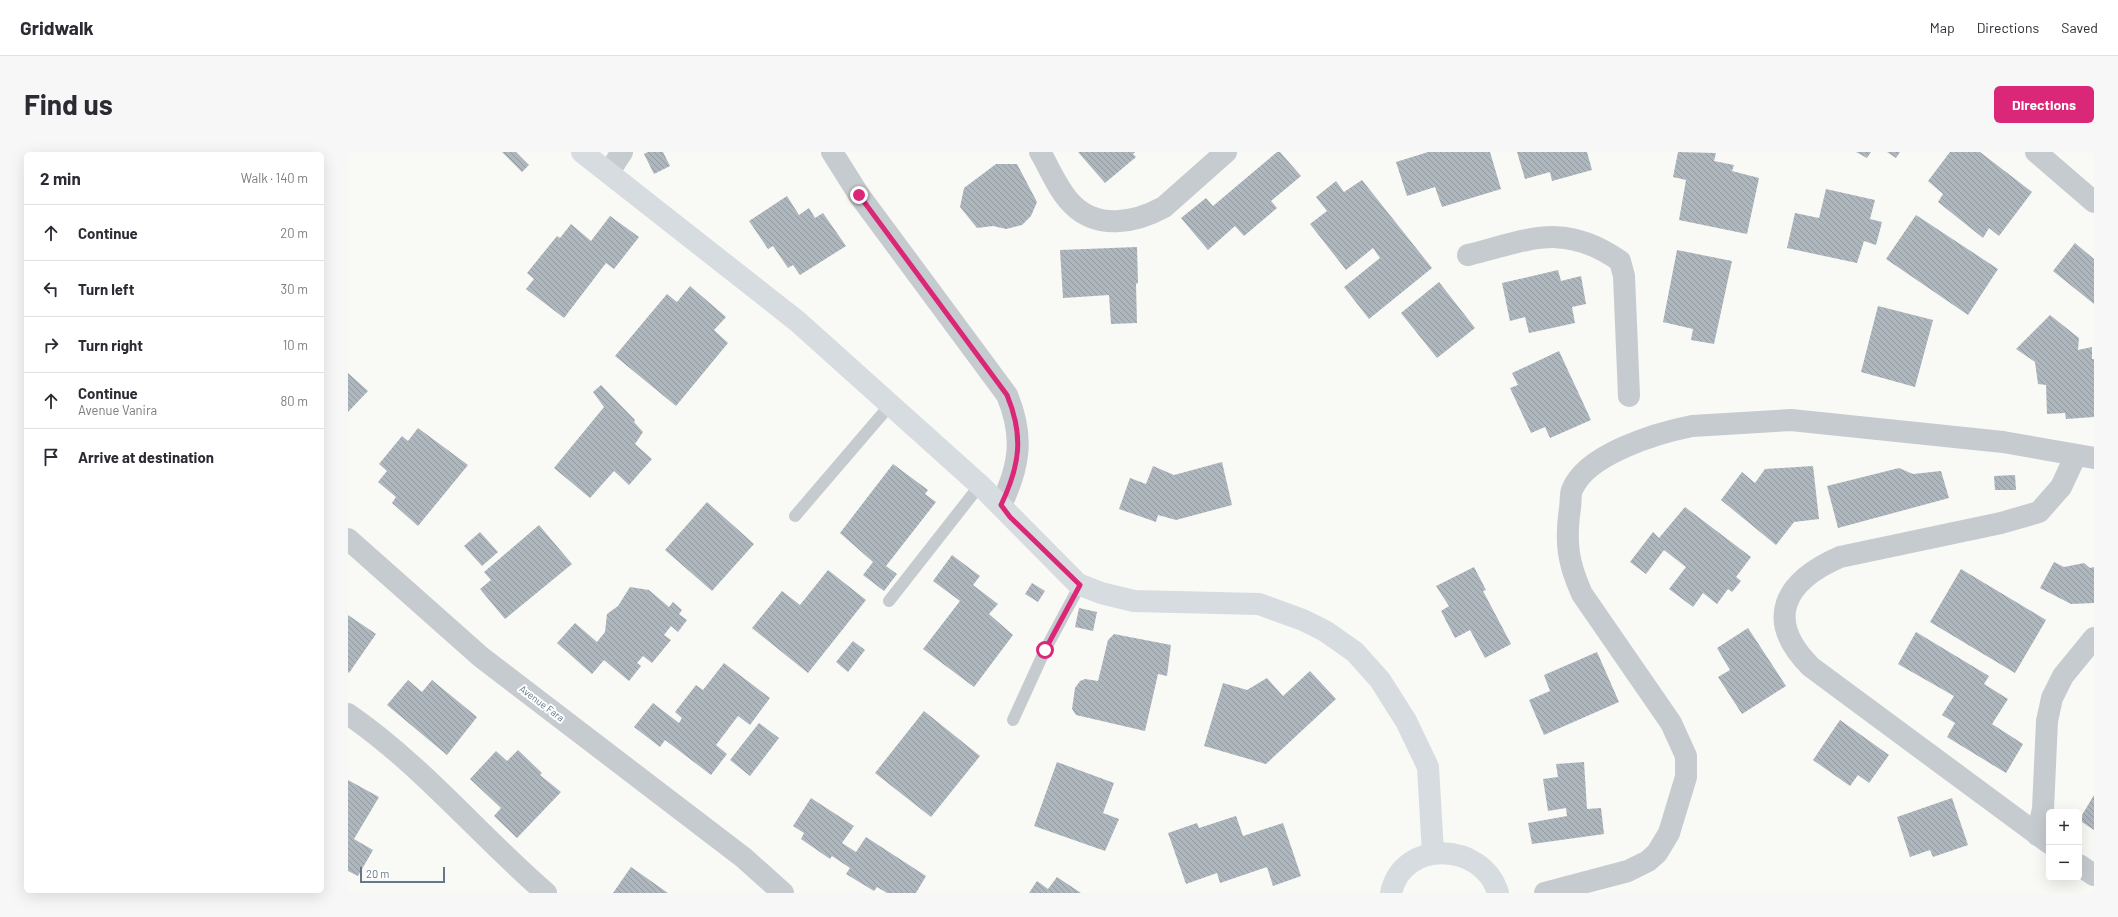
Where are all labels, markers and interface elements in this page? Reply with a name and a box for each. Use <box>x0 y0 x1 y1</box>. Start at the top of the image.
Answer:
text: Gridwalk <box>20 16 94 39</box>
text: Map <box>1930 19 1955 36</box>
text: Directions <box>1977 19 2039 36</box>
text: Saved <box>2061 19 2098 36</box>
button: Directions <box>1994 86 2094 123</box>
text: Find us <box>24 87 113 121</box>
text: 2 min <box>40 168 81 188</box>
text: Walk · 140 m <box>241 170 308 186</box>
route end <box>850 186 868 204</box>
icon: ahead <box>40 222 62 244</box>
text: Continue <box>78 224 138 242</box>
text: 20 m <box>280 225 308 241</box>
icon: left <box>40 278 62 300</box>
text: Turn left <box>78 280 134 298</box>
text: 30 m <box>281 281 308 297</box>
icon: right <box>40 334 62 356</box>
text: Turn right <box>78 336 143 354</box>
text: 10 m <box>283 337 308 353</box>
text: Continue <box>78 384 138 402</box>
icon: ahead <box>40 390 62 412</box>
text: 80 m <box>281 393 308 409</box>
text: Avenue Vanira <box>78 402 157 418</box>
icon: arrive <box>40 446 62 468</box>
text: Arrive at destination <box>78 448 214 466</box>
route start <box>1036 641 1054 659</box>
street label: Avenue Fara <box>517 682 567 724</box>
map controls <box>2046 809 2082 881</box>
button: + <box>2046 809 2082 845</box>
button: − <box>2046 845 2082 881</box>
scale bar <box>360 865 445 884</box>
text: 20 m <box>366 867 389 880</box>

